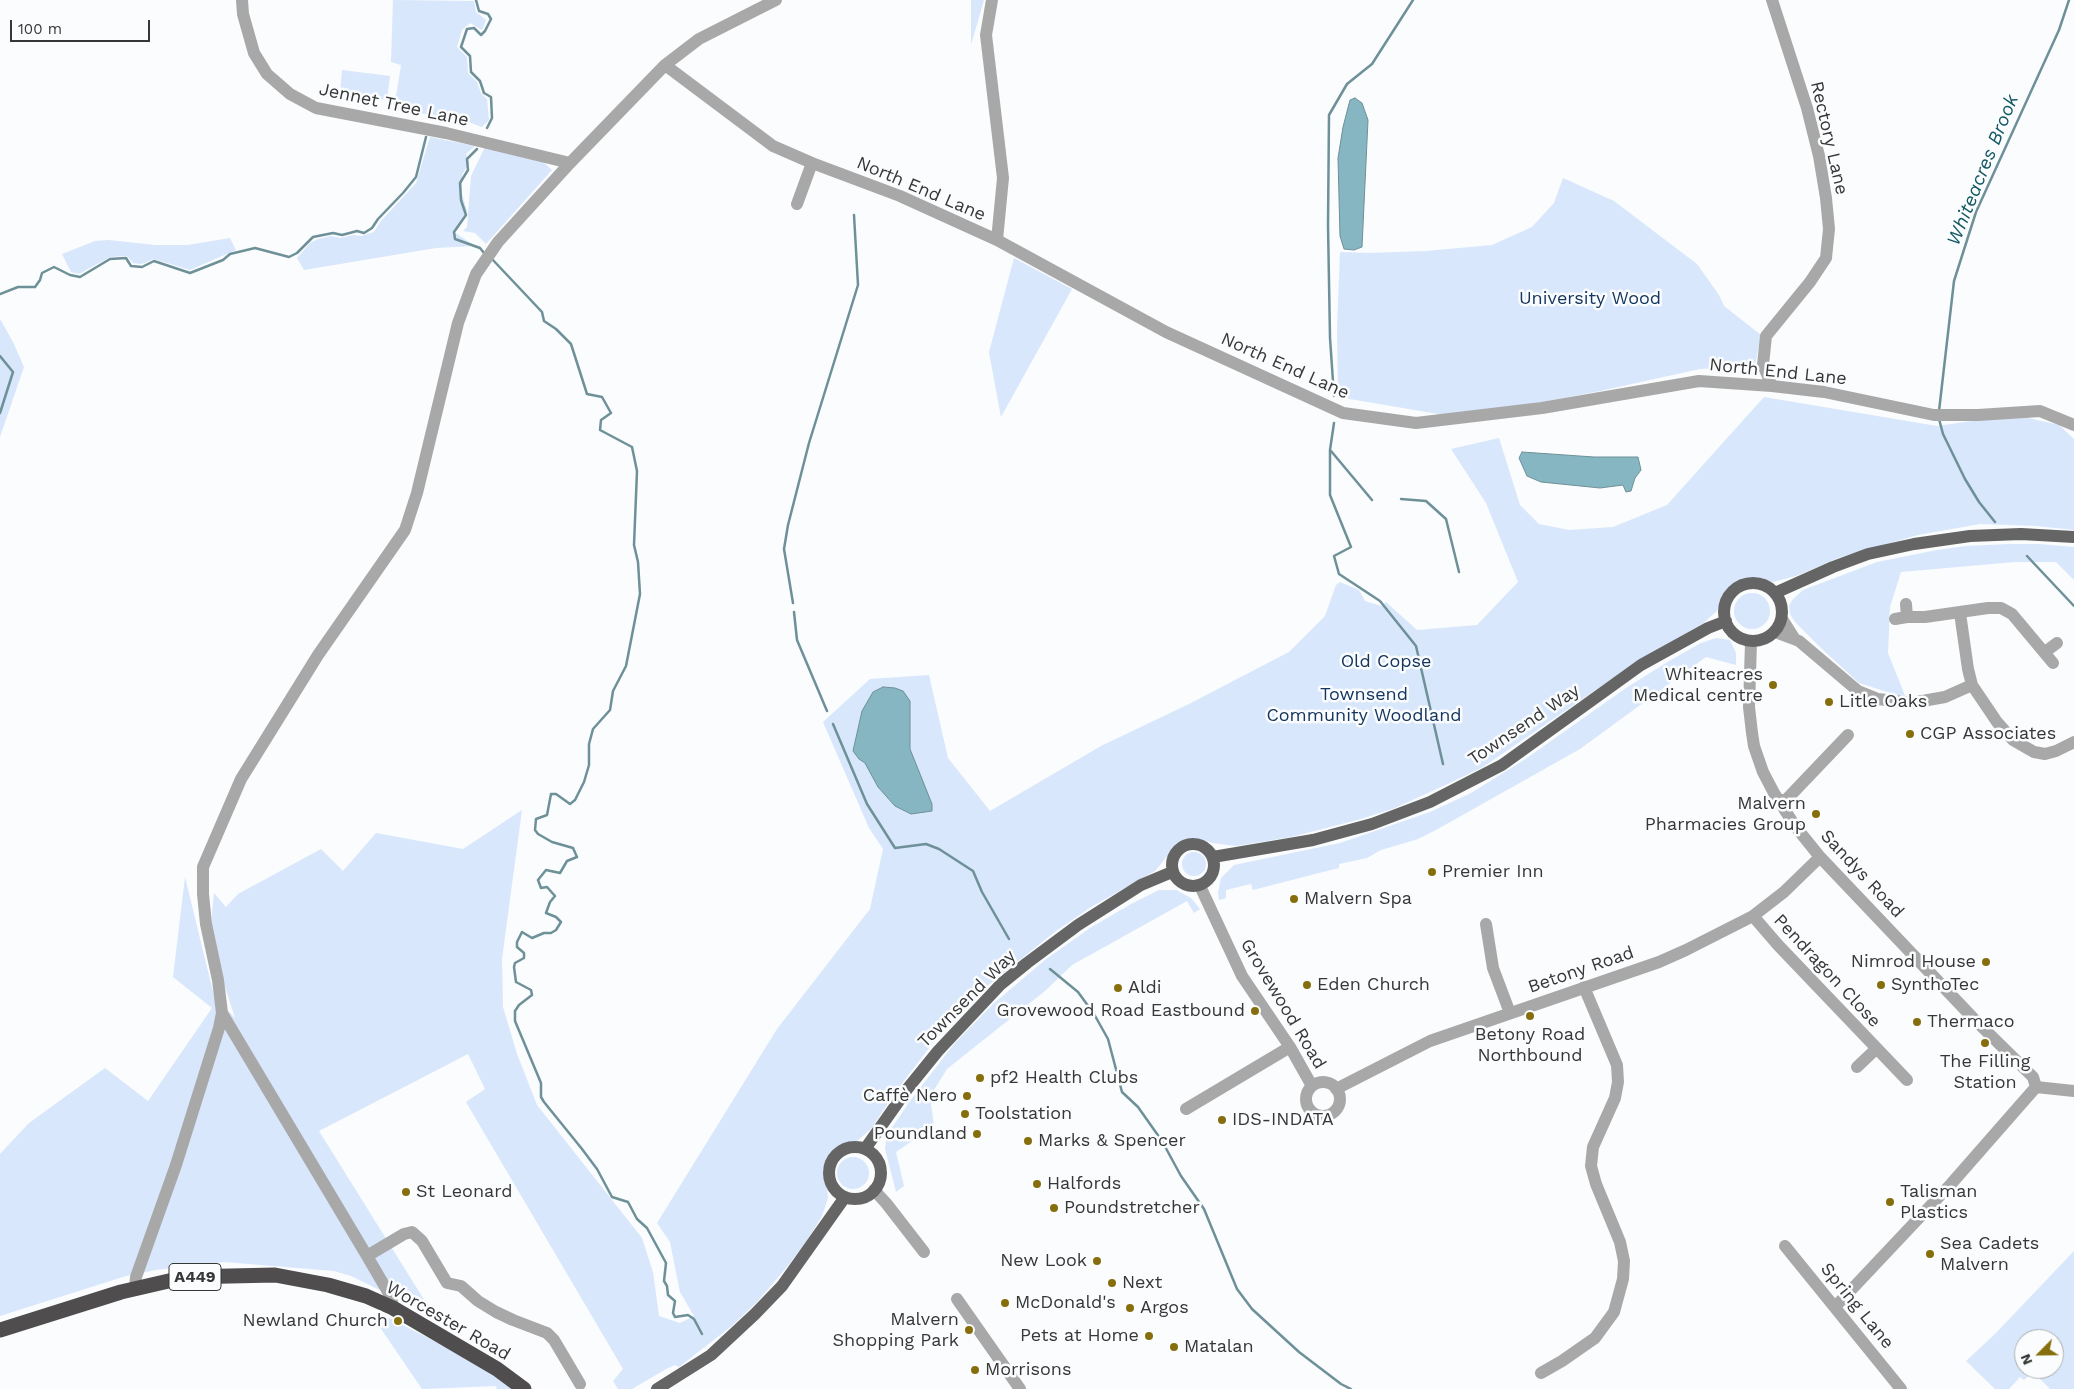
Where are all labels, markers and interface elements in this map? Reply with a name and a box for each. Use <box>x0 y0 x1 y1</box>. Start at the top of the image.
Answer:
scale bar <box>12 10 152 42</box>
text: 100 m <box>18 20 62 38</box>
street label: Jennet Tree Lane <box>317 79 471 131</box>
street label: Rectory Lane <box>1805 79 1853 197</box>
water label: Whiteacres Brook <box>1942 91 2024 249</box>
street label: North End Lane <box>853 152 989 226</box>
park label: University Wood <box>1519 288 1661 310</box>
street label: North End Lane <box>1218 328 1352 404</box>
street label: North End Lane <box>1708 354 1848 390</box>
park label: Old Copse <box>1341 651 1431 673</box>
place label: Whiteacres Medical centre <box>1633 664 1763 706</box>
marker: Whiteacres Medical centre <box>1767 679 1779 691</box>
street label: Townsend Way <box>1464 680 1584 770</box>
park label: Townsend Community Woodland <box>1266 684 1462 726</box>
place label: Litle Oaks <box>1839 691 1927 713</box>
marker: Litle Oaks <box>1823 696 1835 708</box>
place label: CGP Associates <box>1920 723 2056 745</box>
marker: CGP Associates <box>1904 728 1916 740</box>
place label: Malvern Pharmacies Group <box>1645 793 1806 836</box>
marker: Malvern Pharmacies Group <box>1810 808 1822 820</box>
street label: Sandys Road <box>1816 825 1908 923</box>
place label: Premier Inn <box>1442 861 1544 883</box>
marker: Premier Inn <box>1426 866 1438 878</box>
place label: Malvern Spa <box>1304 888 1412 910</box>
marker: Malvern Spa <box>1288 893 1300 905</box>
street label: Pendragon Close <box>1769 910 1885 1032</box>
street label: Grovewood Road <box>1236 935 1330 1073</box>
street label: Betony Road <box>1525 942 1637 998</box>
street label: Townsend Way <box>914 946 1020 1052</box>
place label: Nimrod House <box>1851 951 1976 973</box>
marker: Nimrod House <box>1980 956 1992 968</box>
place label: Eden Church <box>1317 974 1430 996</box>
place label: SynthoTec <box>1891 974 1979 996</box>
place label: Aldi <box>1128 977 1161 999</box>
marker: Eden Church <box>1301 979 1313 991</box>
marker: SynthoTec <box>1875 979 1887 991</box>
marker: Aldi <box>1112 982 1124 994</box>
place label: Grovewood Road Eastbound <box>996 1000 1245 1022</box>
marker: Grovewood Road Eastbound <box>1249 1005 1261 1017</box>
marker: Betony Road Northbound <box>1524 1010 1536 1022</box>
place label: Thermaco <box>1927 1011 2015 1033</box>
marker: Thermaco <box>1911 1016 1923 1028</box>
place label: Betony Road Northbound <box>1475 1024 1585 1066</box>
marker: The Filling Station <box>1979 1037 1991 1049</box>
place label: The Filling Station <box>1940 1051 2030 1094</box>
place label: pf2 Health Clubs <box>990 1067 1138 1089</box>
marker: pf2 Health Clubs <box>974 1072 986 1084</box>
place label: Caffè Nero <box>863 1085 957 1107</box>
marker: Caffè Nero <box>961 1090 973 1102</box>
place label: Toolstation <box>975 1103 1072 1125</box>
marker: Toolstation <box>959 1108 971 1120</box>
place label: IDS-INDATA <box>1232 1109 1334 1131</box>
marker: IDS-INDATA <box>1216 1114 1228 1126</box>
place label: Poundland <box>874 1123 967 1145</box>
marker: Poundland <box>971 1128 983 1140</box>
place label: Marks & Spencer <box>1038 1130 1186 1152</box>
marker: Marks & Spencer <box>1022 1135 1034 1147</box>
place label: Halfords <box>1047 1173 1121 1195</box>
marker: Halfords <box>1031 1178 1043 1190</box>
place label: St Leonard <box>416 1181 513 1203</box>
place label: Talisman Plastics <box>1900 1181 1978 1224</box>
marker: St Leonard <box>400 1186 412 1198</box>
marker: Talisman Plastics <box>1884 1196 1896 1208</box>
place label: Poundstretcher <box>1064 1197 1200 1219</box>
marker: Poundstretcher <box>1048 1202 1060 1214</box>
place label: Sea Cadets Malvern <box>1940 1233 2039 1276</box>
marker: Sea Cadets Malvern <box>1924 1248 1936 1260</box>
place label: New Look <box>1000 1250 1087 1272</box>
marker: New Look <box>1091 1255 1103 1267</box>
street label: Spring Lane <box>1816 1259 1898 1353</box>
road number: A449 <box>169 1264 221 1290</box>
place label: Next <box>1122 1272 1162 1294</box>
street label: Worcester Road <box>382 1277 514 1365</box>
marker: Next <box>1106 1277 1118 1289</box>
place label: McDonald's <box>1015 1292 1116 1314</box>
marker: McDonald's <box>999 1297 1011 1309</box>
place label: Argos <box>1140 1297 1189 1319</box>
marker: Argos <box>1124 1302 1136 1314</box>
place label: Malvern Shopping Park <box>833 1309 959 1352</box>
place label: Newland Church <box>243 1310 388 1332</box>
marker: Newland Church <box>392 1315 404 1327</box>
marker: Malvern Shopping Park <box>963 1324 975 1336</box>
place label: Pets at Home <box>1020 1325 1139 1347</box>
north arrow <box>2014 1329 2064 1379</box>
marker: Pets at Home <box>1143 1330 1155 1342</box>
place label: Matalan <box>1184 1336 1254 1358</box>
marker: Matalan <box>1168 1341 1180 1353</box>
text: N <box>2017 1352 2036 1367</box>
place label: Morrisons <box>985 1359 1071 1381</box>
marker: Morrisons <box>969 1364 981 1376</box>

